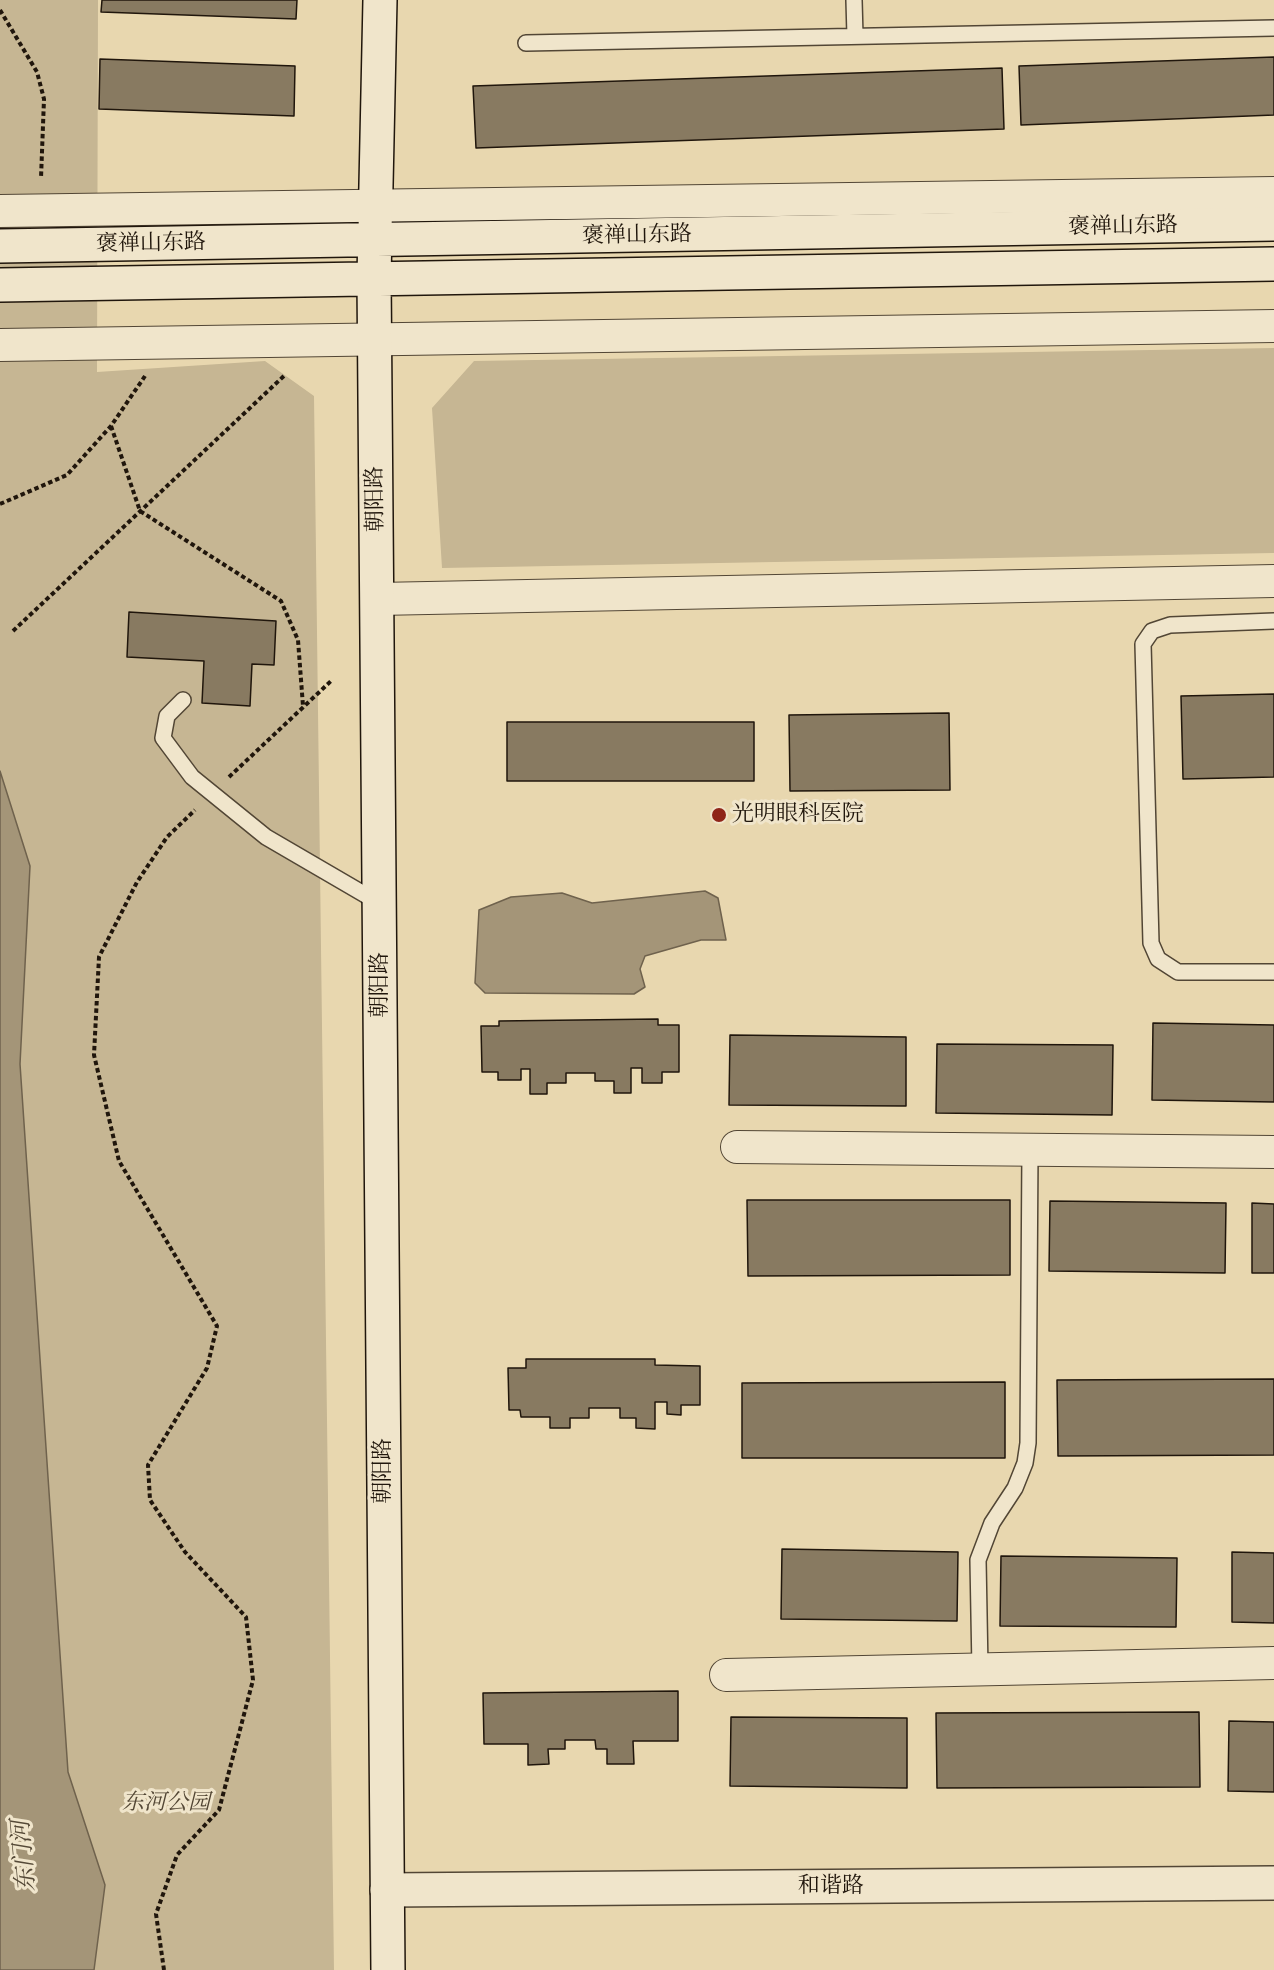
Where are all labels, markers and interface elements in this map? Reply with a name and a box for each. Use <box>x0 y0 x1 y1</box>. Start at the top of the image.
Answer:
street label: 褒禅山东路 <box>1068 213 1178 241</box>
street label: 褒禅山东路 <box>582 222 692 250</box>
street label: 褒禅山东路 <box>96 230 206 258</box>
street label: 朝阳路 <box>362 466 390 532</box>
place label: 光明眼科医院 <box>732 802 864 828</box>
marker: 光明眼科医院 <box>710 806 728 824</box>
street label: 朝阳路 <box>368 952 394 1018</box>
street label: 朝阳路 <box>371 1438 397 1504</box>
park label: 东河公园 <box>122 1791 210 1817</box>
water label: 东门河 <box>8 1819 42 1893</box>
street label: 和谐路 <box>798 1874 864 1900</box>

